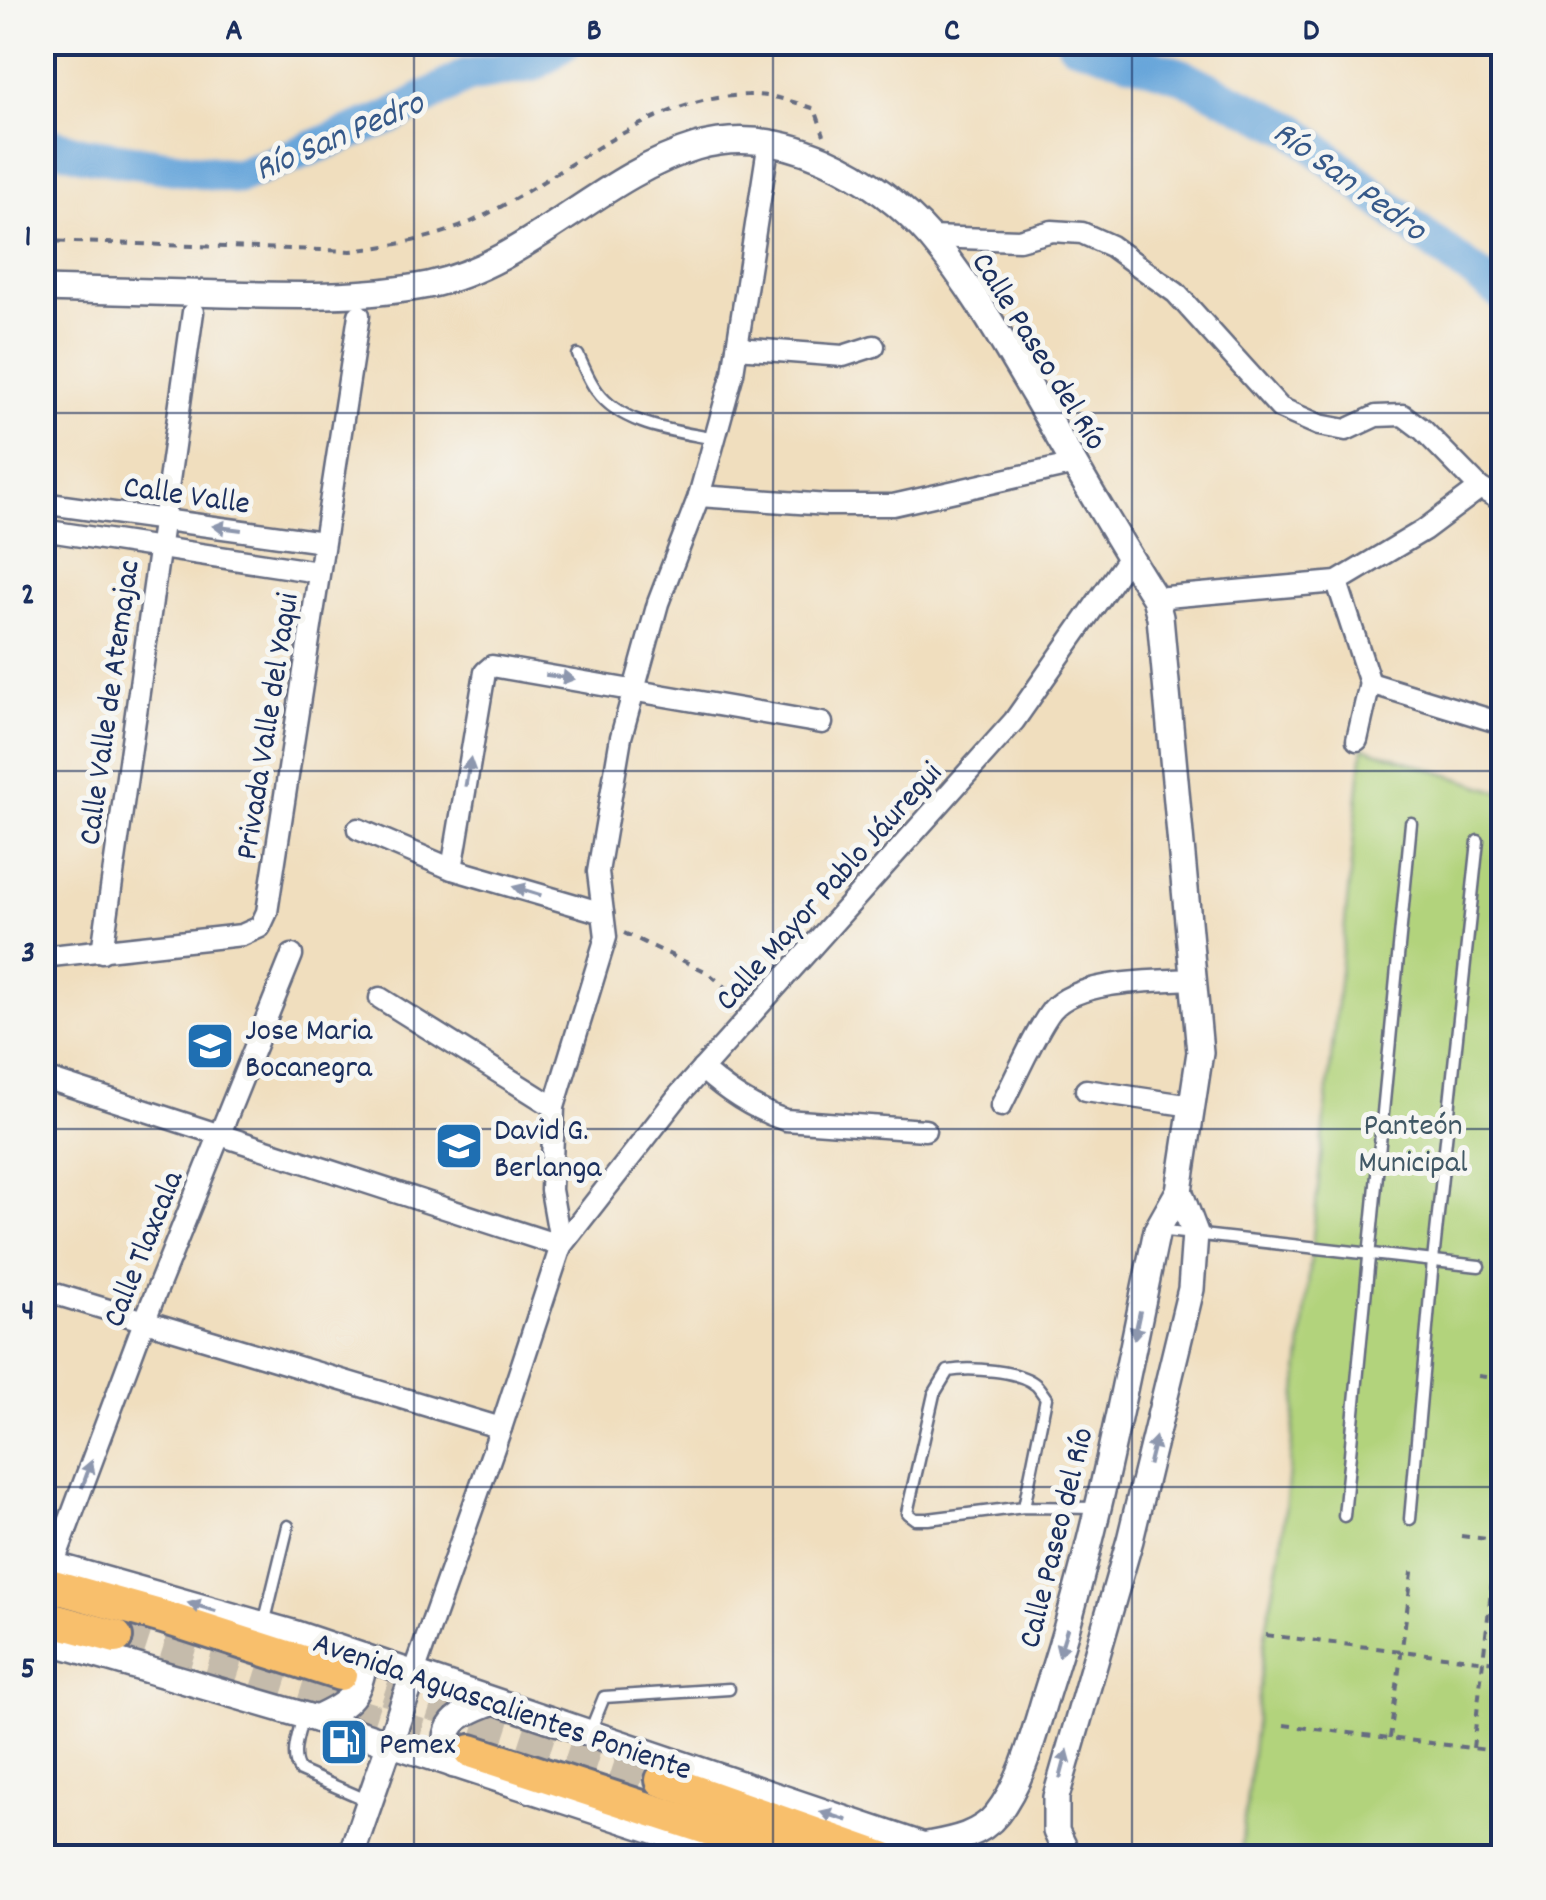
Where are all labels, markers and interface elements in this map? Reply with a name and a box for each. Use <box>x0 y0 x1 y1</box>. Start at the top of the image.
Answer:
text: A <box>225 10 243 56</box>
text: B <box>586 10 602 56</box>
text: C <box>944 10 960 56</box>
text: D <box>1303 10 1320 56</box>
water label: Río San Pedro <box>248 80 434 197</box>
water label: Río San Pedro <box>1261 110 1436 257</box>
text: 1 <box>24 216 32 262</box>
street label: Calle Paseo del Río <box>957 245 1116 461</box>
street label: Calle Valle <box>120 466 252 530</box>
one-way arrow <box>210 520 242 536</box>
street label: Calle Valle de Atemajac <box>69 557 155 848</box>
text: 2 <box>21 574 35 620</box>
street label: Privada Valle del Yaqui <box>226 590 314 864</box>
one-way arrow <box>544 670 576 685</box>
street label: Calle Mayor Pablo Jáuregui <box>706 753 955 1023</box>
one-way arrow <box>461 756 477 788</box>
one-way arrow <box>512 883 542 898</box>
text: 3 <box>21 932 35 978</box>
place label: Jose Maria Bocanegra <box>245 1010 373 1093</box>
school or university icon: Jose Maria Bocanegra <box>184 1020 236 1072</box>
park label: Panteón Municipal <box>1358 1105 1468 1188</box>
place label: David G. Berlanga <box>494 1110 603 1193</box>
school or university icon: David G. Berlanga <box>433 1120 485 1172</box>
street label: Calle Tlaxcala <box>93 1164 198 1335</box>
text: 4 <box>21 1290 35 1336</box>
one-way arrow <box>1129 1310 1145 1341</box>
street label: Calle Paseo del Río <box>1009 1423 1108 1653</box>
one-way arrow <box>1145 1435 1160 1466</box>
one-way arrow <box>80 1458 95 1488</box>
one-way arrow <box>186 1599 217 1615</box>
street label: Avenida Aguascalientes Poniente <box>306 1622 697 1795</box>
one-way arrow <box>1055 1627 1070 1657</box>
text: 5 <box>21 1648 35 1694</box>
fuel station icon: Pemex <box>318 1716 370 1768</box>
place label: Pemex <box>379 1724 456 1770</box>
one-way arrow <box>1056 1748 1072 1779</box>
one-way arrow <box>818 1808 848 1823</box>

